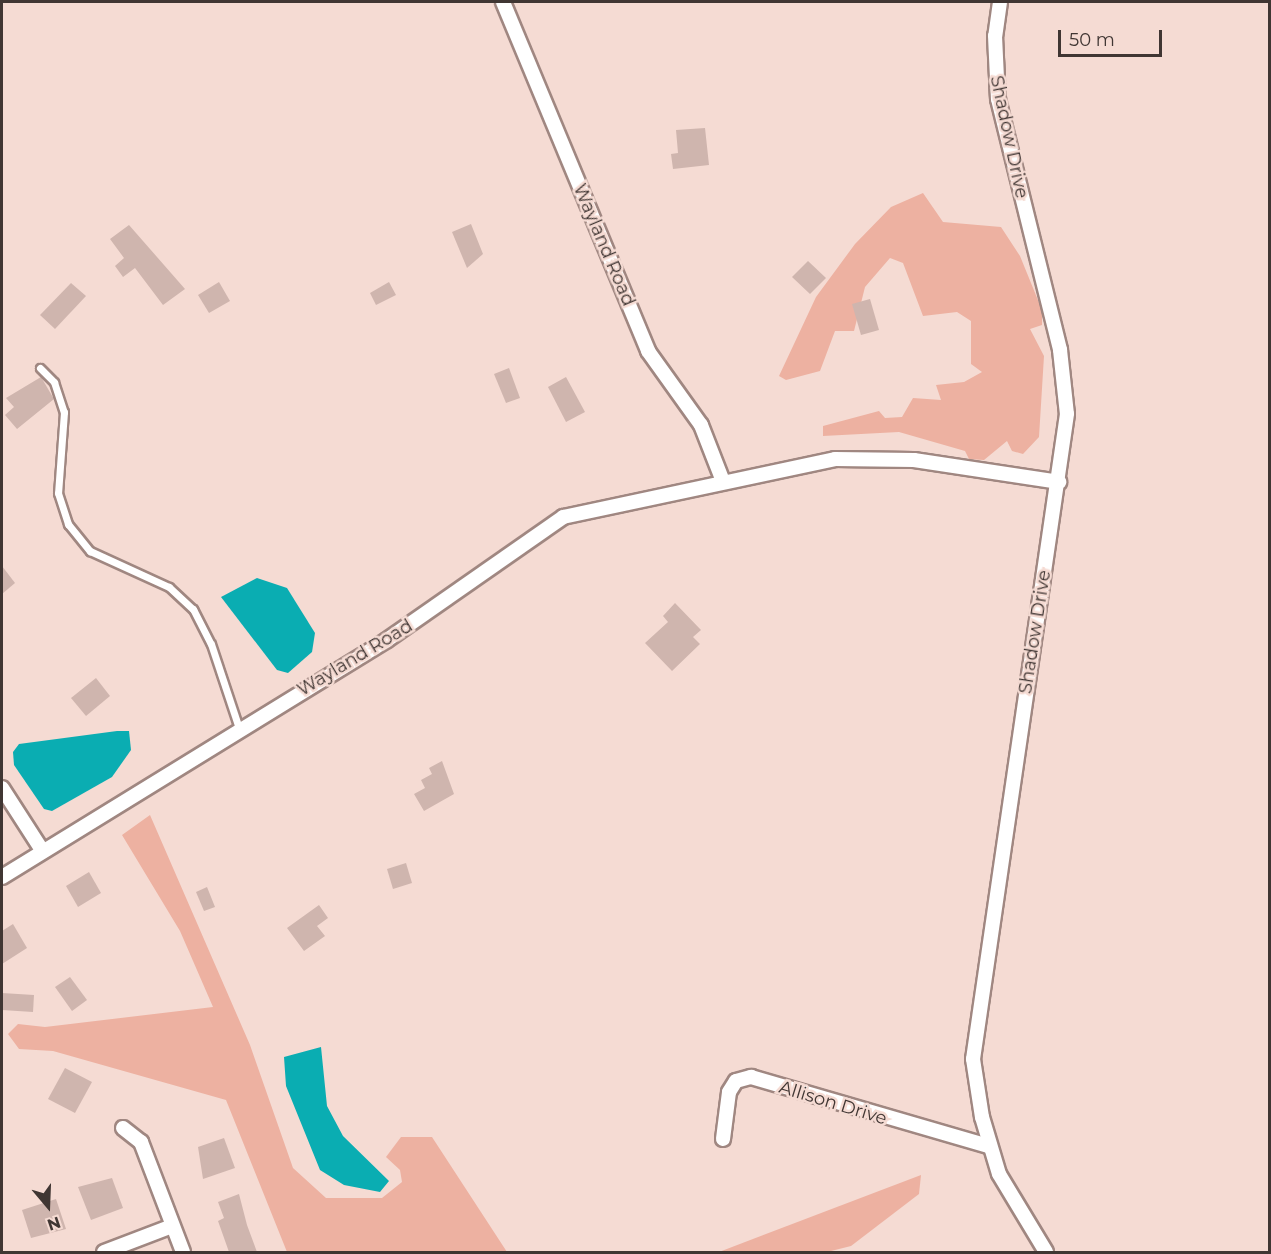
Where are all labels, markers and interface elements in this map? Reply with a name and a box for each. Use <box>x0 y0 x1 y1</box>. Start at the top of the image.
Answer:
scale bar <box>1061 18 1164 56</box>
text: 50 m <box>1069 29 1115 51</box>
street label: Shadow Drive <box>985 74 1033 200</box>
street label: Wayland Road <box>569 181 639 309</box>
street label: Shadow Drive <box>1015 569 1055 695</box>
street label: Wayland Road <box>293 615 417 701</box>
street label: Allison Drive <box>777 1076 889 1130</box>
north arrow <box>18 1176 78 1236</box>
text: N <box>45 1212 63 1235</box>

